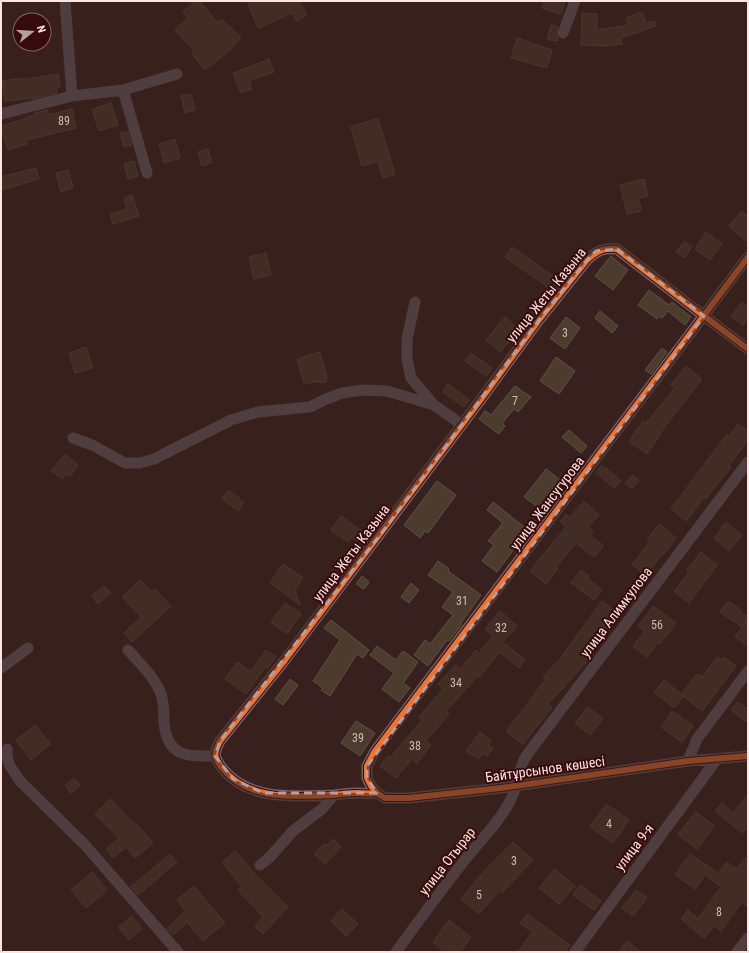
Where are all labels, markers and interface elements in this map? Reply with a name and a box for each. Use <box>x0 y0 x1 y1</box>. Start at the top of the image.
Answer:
north arrow <box>12 12 52 52</box>
text: N <box>34 24 48 35</box>
house number: 89 <box>58 114 70 128</box>
street label: улица Жеты Казына <box>503 244 589 346</box>
house number: 3 <box>562 326 568 340</box>
house number: 7 <box>512 394 518 408</box>
street label: улица Жансугурова <box>507 453 587 553</box>
street label: улица Жеты Казына <box>309 501 393 605</box>
street label: улица Алимкулова <box>577 564 655 660</box>
house number: 31 <box>456 594 468 608</box>
house number: 56 <box>651 618 663 632</box>
house number: 32 <box>495 621 507 635</box>
house number: 34 <box>450 676 462 690</box>
house number: 39 <box>352 731 364 745</box>
house number: 38 <box>409 739 421 753</box>
street label: Байтұрсынов көшесі <box>484 753 606 785</box>
house number: 4 <box>606 817 612 831</box>
street label: улица 9-я <box>611 821 657 873</box>
street label: улица Отырар <box>416 824 478 898</box>
house number: 3 <box>511 854 517 868</box>
house number: 5 <box>476 888 482 902</box>
house number: 8 <box>716 905 722 919</box>

